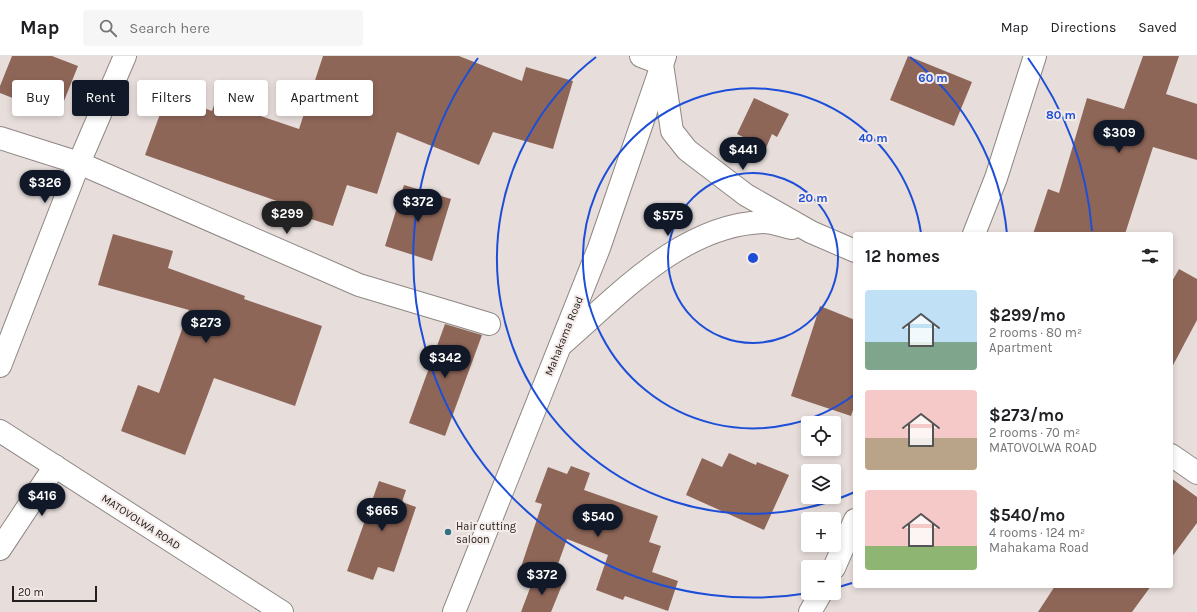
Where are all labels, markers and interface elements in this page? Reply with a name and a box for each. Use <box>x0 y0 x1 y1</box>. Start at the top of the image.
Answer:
search box <box>83 10 363 46</box>
text: Map <box>20 17 59 39</box>
icon: search <box>97 17 119 39</box>
text: Search here <box>129 19 210 37</box>
text: Map <box>1001 19 1029 36</box>
text: Directions <box>1051 19 1116 36</box>
text: Saved <box>1138 19 1177 36</box>
text: 60 m <box>918 71 948 85</box>
chip: Buy <box>12 80 64 116</box>
chip: Rent <box>72 80 129 116</box>
chip: Filters <box>137 80 206 116</box>
chip: New <box>214 80 268 116</box>
chip: Apartment <box>276 80 373 116</box>
text: 80 m <box>1046 108 1076 122</box>
pin: $309 <box>1095 120 1143 154</box>
text: $309 <box>1102 125 1136 140</box>
text: 40 m <box>858 131 888 145</box>
pin: $441 <box>719 137 767 171</box>
text: $441 <box>728 142 758 157</box>
pin: $326 <box>21 170 69 204</box>
text: $326 <box>29 175 61 190</box>
pin: $372 <box>394 189 442 223</box>
text: 20 m <box>798 191 828 205</box>
text: $372 <box>402 194 434 209</box>
pin: $299 <box>263 201 311 235</box>
pin: $575 <box>644 203 692 237</box>
text: $299 <box>271 206 303 221</box>
text: $575 <box>653 208 683 223</box>
icon: filters <box>1139 245 1161 267</box>
text: 12 homes <box>865 246 940 266</box>
centre of rings <box>746 251 760 265</box>
street label: Mahakama Road <box>542 294 586 378</box>
text: $299/mo <box>989 305 1066 325</box>
icon: home <box>897 306 945 354</box>
pin: $273 <box>182 310 230 344</box>
text: $273 <box>190 315 222 330</box>
text: 2 rooms · 80 m² <box>989 325 1082 340</box>
text: Apartment <box>989 340 1052 355</box>
pin: $342 <box>421 345 469 379</box>
text: $342 <box>429 350 461 365</box>
text: $273/mo <box>989 405 1064 425</box>
icon: home <box>897 406 945 454</box>
map controls <box>801 416 841 600</box>
button: locate <box>801 416 841 456</box>
text: 2 rooms · 70 m² <box>989 425 1080 440</box>
text: MATOVOLWA ROAD <box>989 440 1097 455</box>
button: layers <box>801 464 841 504</box>
pin: $416 <box>18 483 66 517</box>
text: $416 <box>27 488 57 503</box>
street label: MATOVOLWA ROAD <box>99 492 183 552</box>
pin: $665 <box>358 498 406 532</box>
text: $665 <box>366 503 398 518</box>
pin: $540 <box>574 504 622 538</box>
text: $540/mo <box>989 505 1065 525</box>
icon: home <box>897 506 945 554</box>
text: $540 <box>582 509 614 524</box>
button: + <box>801 512 841 552</box>
place label: Hair cutting saloon <box>456 520 517 546</box>
text: 4 rooms · 124 m² <box>989 525 1085 540</box>
marker: Hair cutting saloon <box>443 527 453 537</box>
text: Mahakama Road <box>989 540 1089 555</box>
button: − <box>801 560 841 600</box>
pin: $372 <box>518 562 566 596</box>
text: $372 <box>526 567 558 582</box>
scale bar <box>12 584 97 603</box>
text: 20 m <box>18 586 44 599</box>

